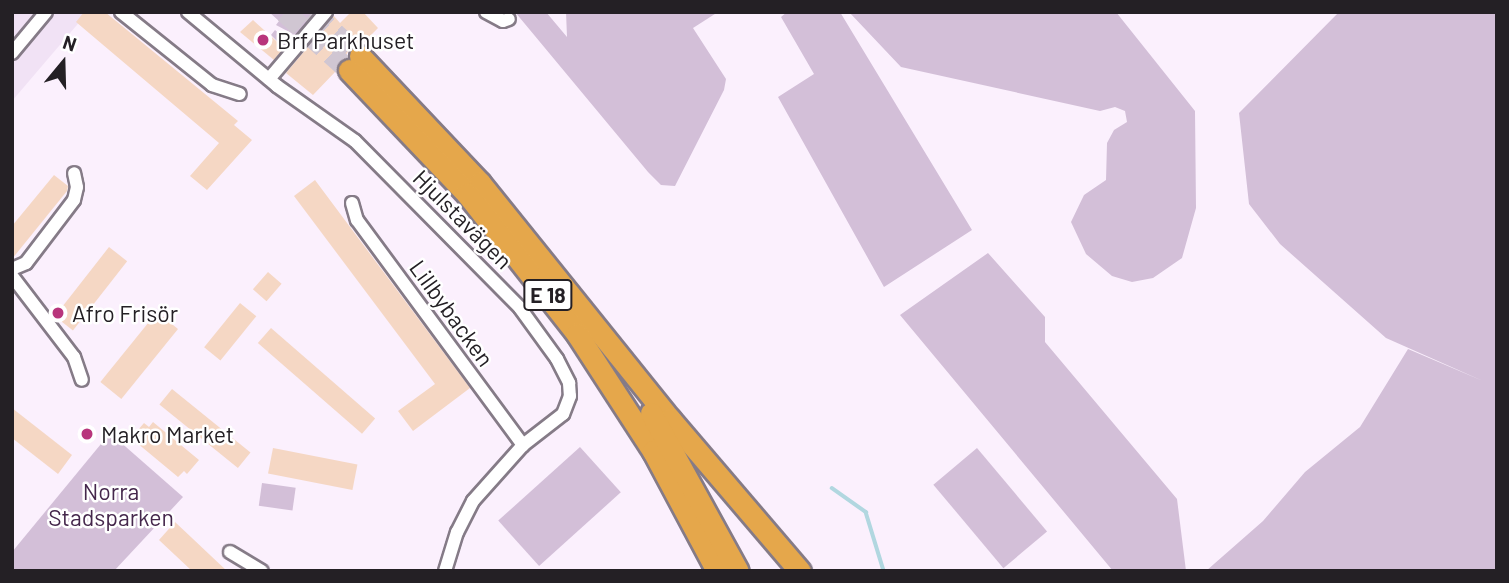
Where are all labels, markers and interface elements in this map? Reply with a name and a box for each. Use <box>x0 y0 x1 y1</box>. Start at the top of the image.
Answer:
place label: Brf Parkhuset <box>277 26 414 54</box>
north arrow <box>28 28 98 98</box>
text: N <box>60 30 80 56</box>
marker: Brf Parkhuset <box>255 32 271 48</box>
street label: Hjulstavägen <box>408 164 518 274</box>
street label: Lillbybacken <box>404 255 500 371</box>
road number: E 18 <box>522 278 574 312</box>
place label: Afro Frisör <box>72 299 178 327</box>
marker: Afro Frisör <box>50 305 66 321</box>
place label: Makro Market <box>101 420 234 448</box>
marker: Makro Market <box>79 426 95 442</box>
park label: Norra Stadsparken <box>48 477 174 531</box>

